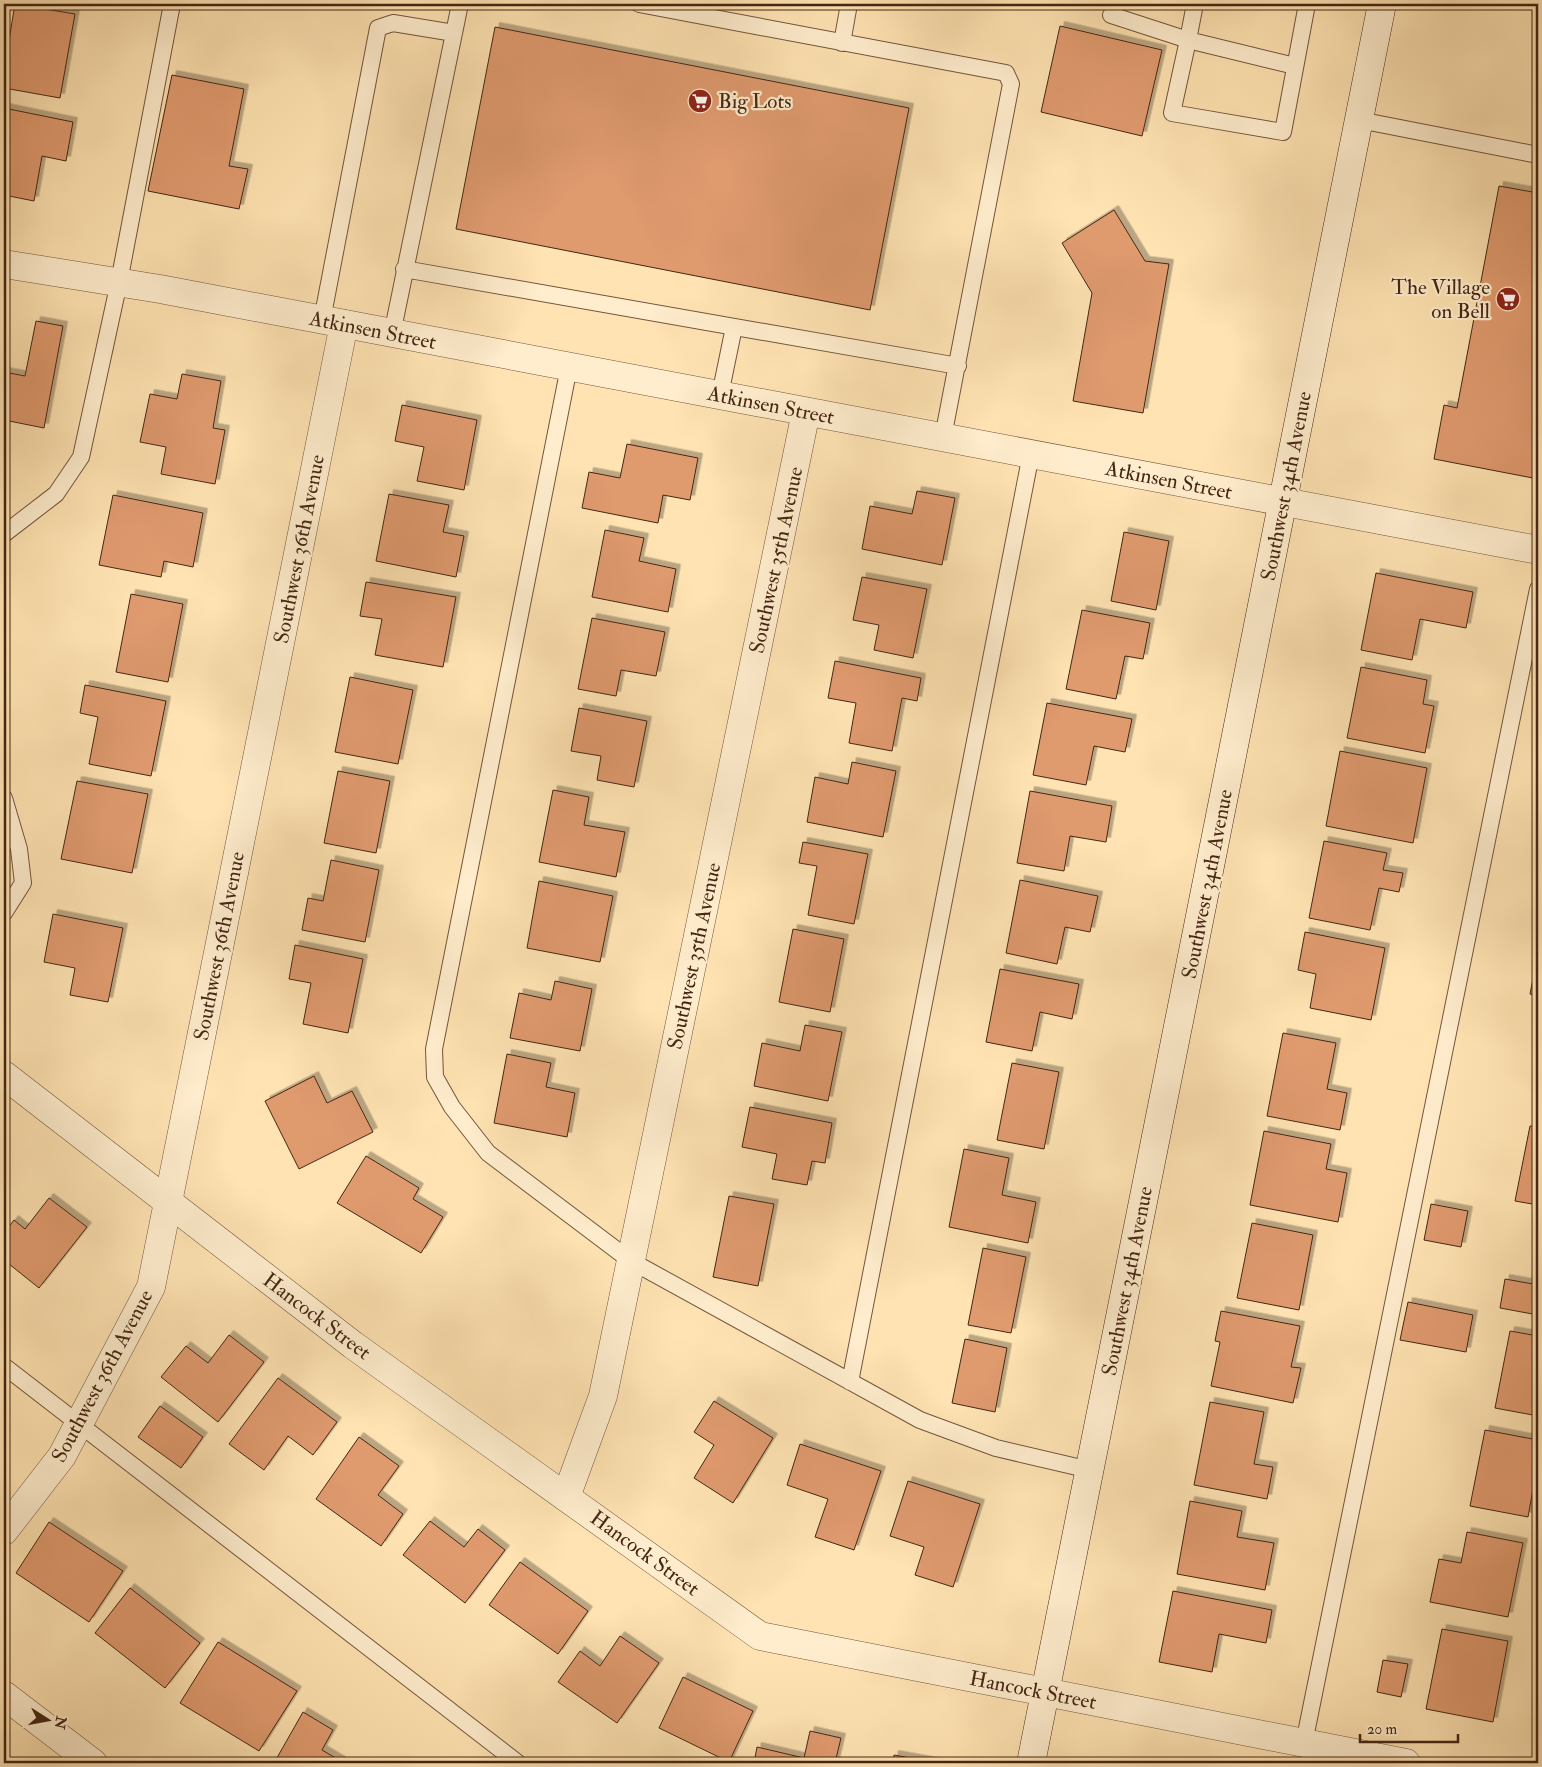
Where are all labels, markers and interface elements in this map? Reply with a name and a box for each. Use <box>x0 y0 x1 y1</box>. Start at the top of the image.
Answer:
supermarket icon: Big Lots <box>687 88 713 114</box>
place label: Big Lots <box>718 88 791 115</box>
place label: The Village on Bell <box>1391 274 1491 325</box>
supermarket icon: The Village on Bell <box>1495 286 1521 312</box>
street label: Atkinsen Street <box>306 305 439 356</box>
street label: Atkinsen Street <box>704 380 837 431</box>
street label: Southwest 34th Avenue <box>1255 389 1318 583</box>
street label: Southwest 36th Avenue <box>268 452 331 646</box>
street label: Atkinsen Street <box>1102 455 1235 506</box>
street label: Southwest 35th Avenue <box>743 464 810 656</box>
street label: Southwest 34th Avenue <box>1176 787 1239 981</box>
street label: Southwest 36th Avenue <box>188 849 251 1043</box>
street label: Southwest 35th Avenue <box>661 860 728 1052</box>
street label: Southwest 34th Avenue <box>1096 1184 1159 1378</box>
street label: Hancock Street <box>257 1267 376 1366</box>
street label: Southwest 36th Avenue <box>45 1285 159 1467</box>
street label: Hancock Street <box>585 1505 705 1602</box>
street label: Hancock Street <box>967 1665 1099 1716</box>
north arrow <box>22 1694 72 1744</box>
scale bar <box>1360 1712 1457 1744</box>
text: N <box>51 1714 70 1731</box>
text: 20 m <box>1367 1720 1397 1739</box>

